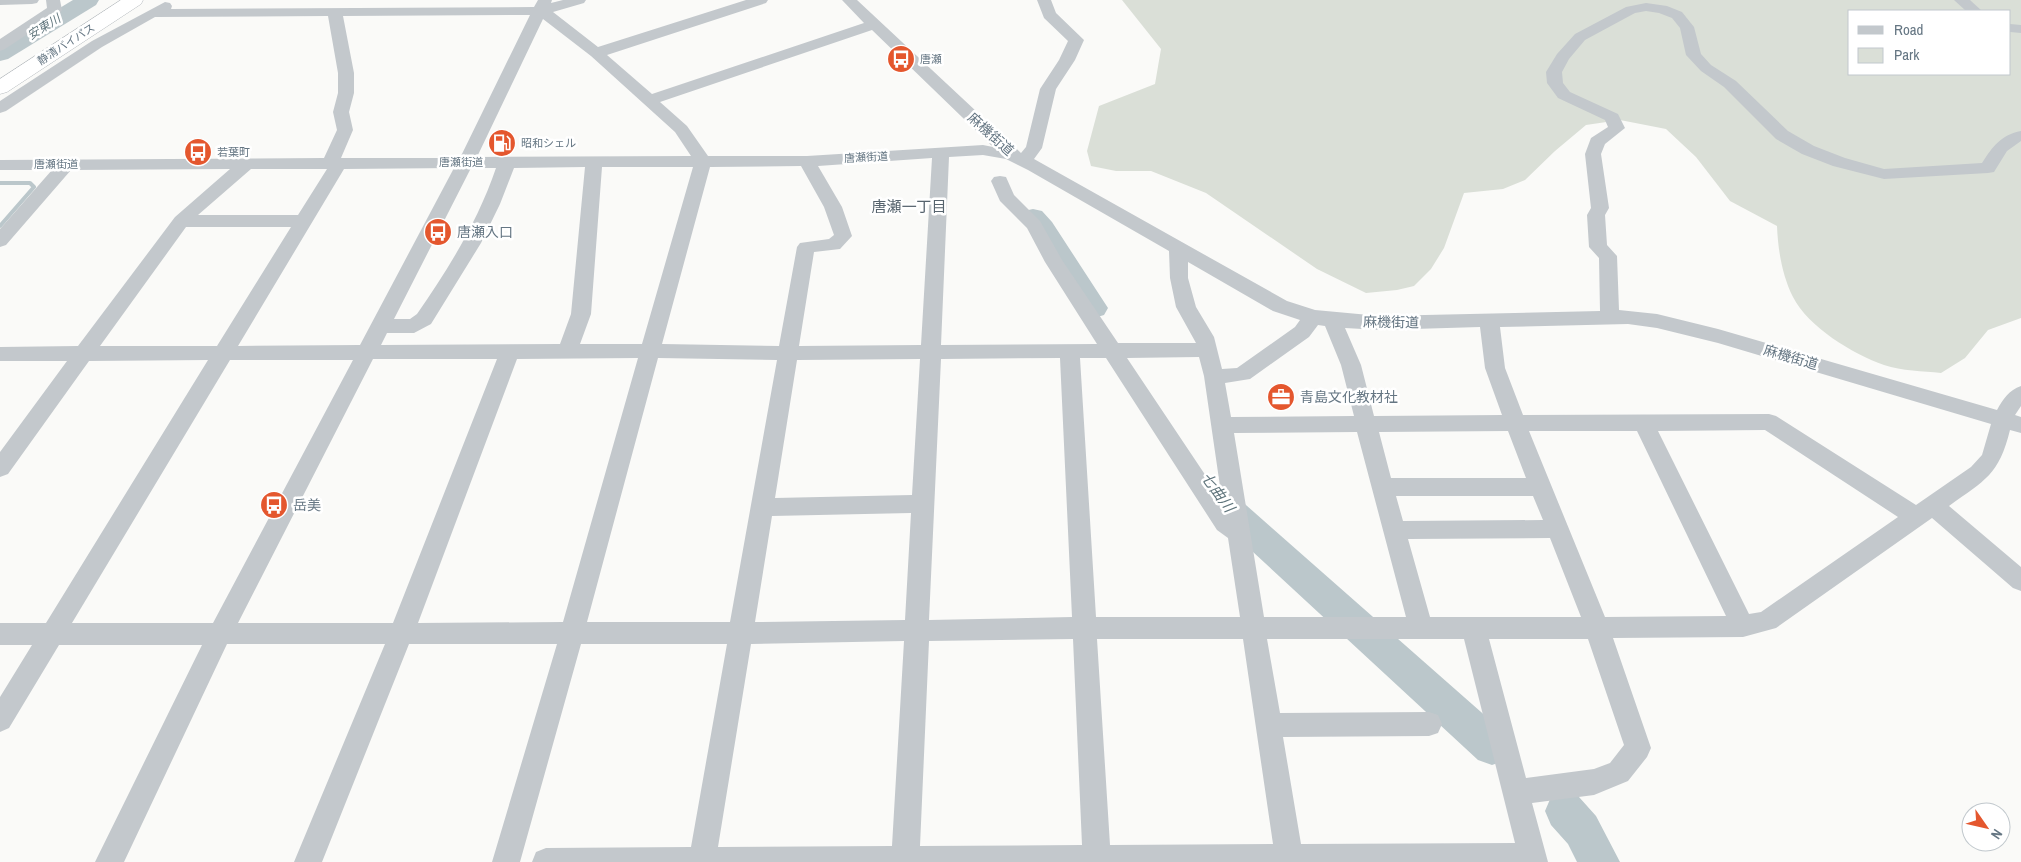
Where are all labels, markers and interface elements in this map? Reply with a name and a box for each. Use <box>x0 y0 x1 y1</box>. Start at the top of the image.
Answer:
water label: 安東川 <box>24 10 65 43</box>
legend <box>1848 10 2011 75</box>
text: Road <box>1894 19 1923 40</box>
street label: 静清バイパス <box>35 20 97 68</box>
bus stop icon: 唐瀬 <box>886 44 916 74</box>
text: Park <box>1894 44 1920 65</box>
place label: 唐瀬 <box>920 52 942 66</box>
street label: 麻機街道 <box>964 109 1018 159</box>
fuel station icon: 昭和シェル <box>487 128 517 158</box>
place label: 昭和シェル <box>521 136 576 150</box>
bus stop icon: 若葉町 <box>183 137 213 167</box>
place label: 若葉町 <box>217 145 250 159</box>
street label: 唐瀬街道 <box>844 149 888 165</box>
street label: 唐瀬街道 <box>439 155 483 169</box>
street label: 唐瀬街道 <box>34 157 78 171</box>
district label: 唐瀬一丁目 <box>871 196 947 217</box>
bus stop icon: 唐瀬入口 <box>423 217 453 247</box>
place label: 唐瀬入口 <box>457 223 513 241</box>
street label: 麻機街道 <box>1363 313 1419 331</box>
street label: 麻機街道 <box>1762 341 1820 373</box>
office icon: 青島文化教材社 <box>1266 382 1296 412</box>
place label: 青島文化教材社 <box>1300 388 1398 406</box>
water label: 七曲川 <box>1196 468 1241 518</box>
bus stop icon: 岳美 <box>259 490 289 520</box>
place label: 岳美 <box>293 496 321 514</box>
north arrow <box>1961 802 2011 852</box>
text: N <box>1987 826 2007 843</box>

